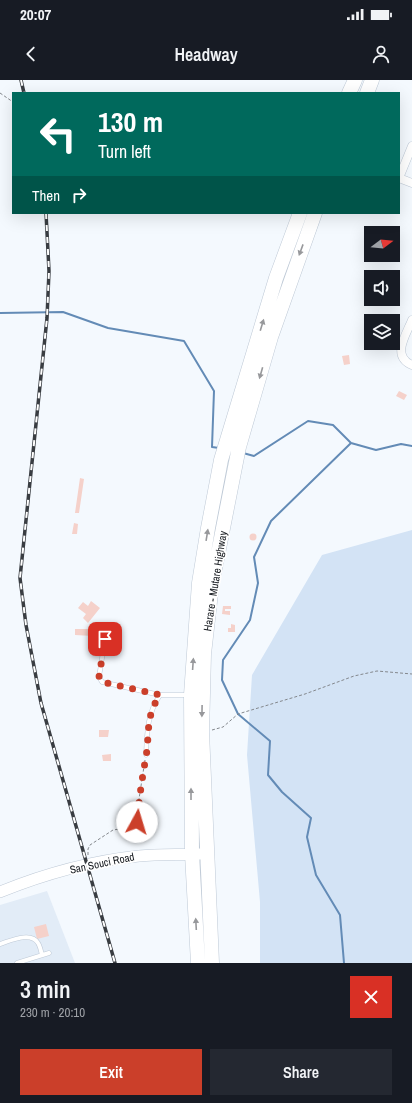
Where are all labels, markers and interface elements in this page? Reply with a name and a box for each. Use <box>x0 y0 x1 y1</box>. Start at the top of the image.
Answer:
text: 20:07 <box>20 4 51 25</box>
text: Headway <box>174 42 238 67</box>
icon: back <box>20 43 42 65</box>
icon: person <box>370 43 392 65</box>
text: 130 m <box>98 103 163 141</box>
icon: left <box>32 108 84 160</box>
text: Turn left <box>98 139 151 164</box>
icon: right <box>68 184 90 206</box>
text: Then <box>32 185 60 206</box>
north arrow <box>364 226 400 262</box>
map controls <box>364 226 400 350</box>
one-way arrow <box>298 244 304 256</box>
button: sound <box>364 270 400 306</box>
button: layers <box>364 314 400 350</box>
one-way arrow <box>259 318 265 330</box>
one-way arrow <box>258 367 264 379</box>
street label: Harare - Mutare Highway <box>200 529 230 632</box>
one-way arrow <box>204 529 210 541</box>
pin <box>88 622 122 656</box>
icon: arrive <box>94 628 116 650</box>
one-way arrow <box>189 658 196 670</box>
one-way arrow <box>199 705 205 718</box>
one-way arrow <box>188 787 194 800</box>
position arrow <box>116 801 158 843</box>
street label: San Souci Road <box>68 849 136 877</box>
one-way arrow <box>192 918 199 930</box>
text: 3 min <box>20 973 71 1005</box>
button: close <box>350 976 392 1018</box>
text: 230 m · 20:10 <box>20 1004 85 1021</box>
button: Exit <box>20 1049 202 1095</box>
button: Share <box>210 1049 392 1095</box>

